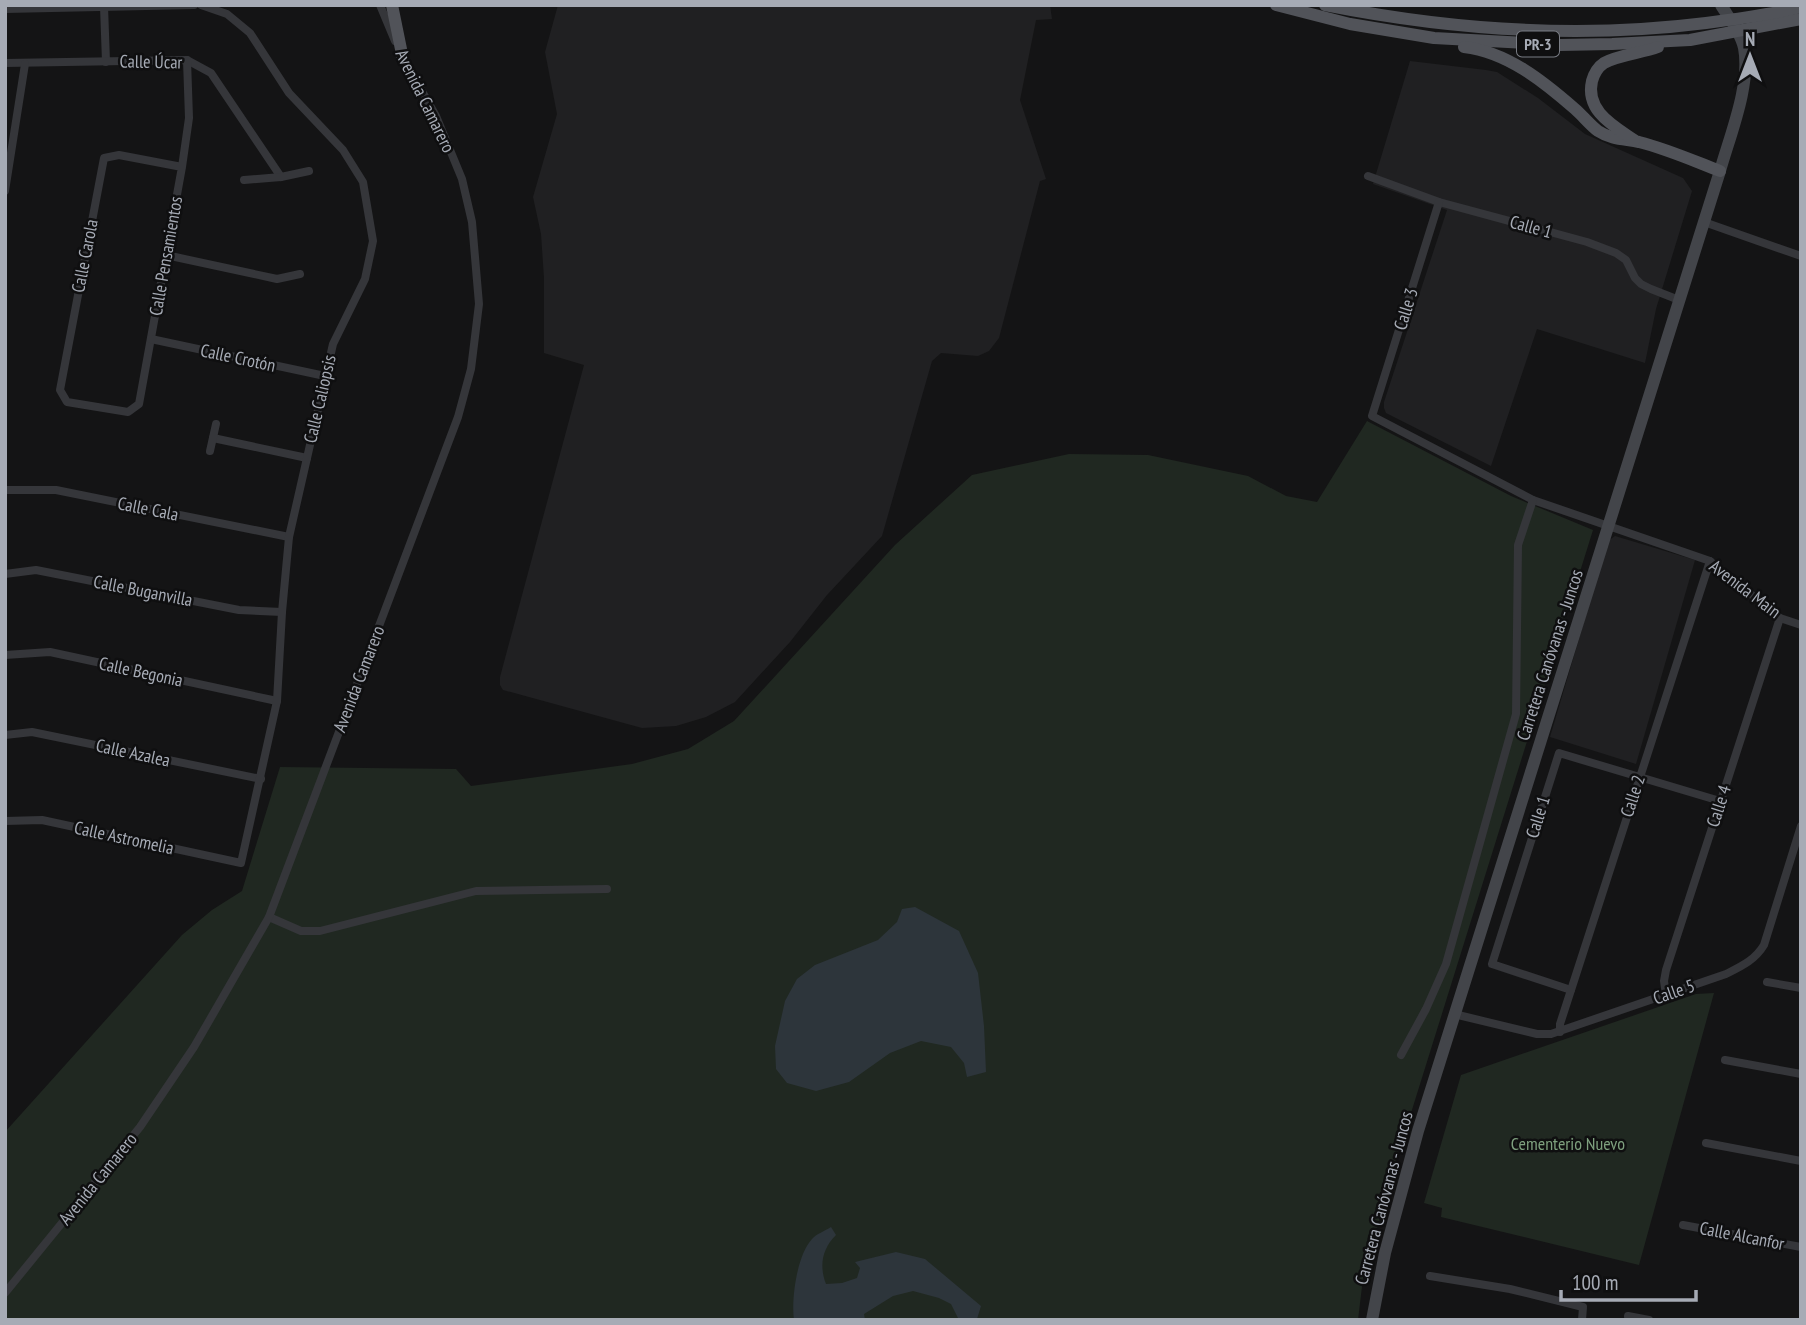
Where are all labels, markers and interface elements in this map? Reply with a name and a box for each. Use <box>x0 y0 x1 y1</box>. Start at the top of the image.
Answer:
north arrow <box>1715 21 1785 91</box>
text: N <box>1745 27 1755 51</box>
road number: PR-3 <box>1517 32 1559 56</box>
street label: Avenida Camarero <box>391 45 460 156</box>
street label: Calle Úcar <box>119 49 183 74</box>
street label: Calle Pensamientos <box>144 194 187 317</box>
street label: Calle 1 <box>1507 210 1555 243</box>
street label: Calle Carola <box>66 217 103 295</box>
street label: Calle 3 <box>1388 285 1423 333</box>
street label: Calle Crotón <box>199 338 278 377</box>
street label: Calle Caliopsis <box>298 353 341 445</box>
street label: Calle Cala <box>116 491 180 526</box>
street label: Avenida Main <box>1705 554 1786 623</box>
street label: Carretera Canóvanas - Juncos <box>1511 567 1588 743</box>
street label: Calle Buganvilla <box>92 570 195 611</box>
street label: Avenida Camarero <box>328 622 389 735</box>
street label: Calle Begonia <box>97 651 185 692</box>
street label: Calle Azalea <box>94 733 172 772</box>
street label: Calle 2 <box>1615 772 1650 820</box>
street label: Calle 4 <box>1701 782 1736 830</box>
street label: Calle 1 <box>1520 793 1555 841</box>
street label: Calle Astromelia <box>72 816 176 859</box>
street label: Calle 5 <box>1650 974 1698 1009</box>
street label: Carretera Canóvanas - Juncos <box>1349 1109 1418 1287</box>
street label: Avenida Camarero <box>53 1128 142 1230</box>
park label: Cementerio Nuevo <box>1511 1132 1625 1155</box>
street label: Calle Alcanfor <box>1698 1216 1786 1255</box>
scale bar <box>1561 1258 1696 1302</box>
text: 100 m <box>1572 1269 1618 1296</box>

